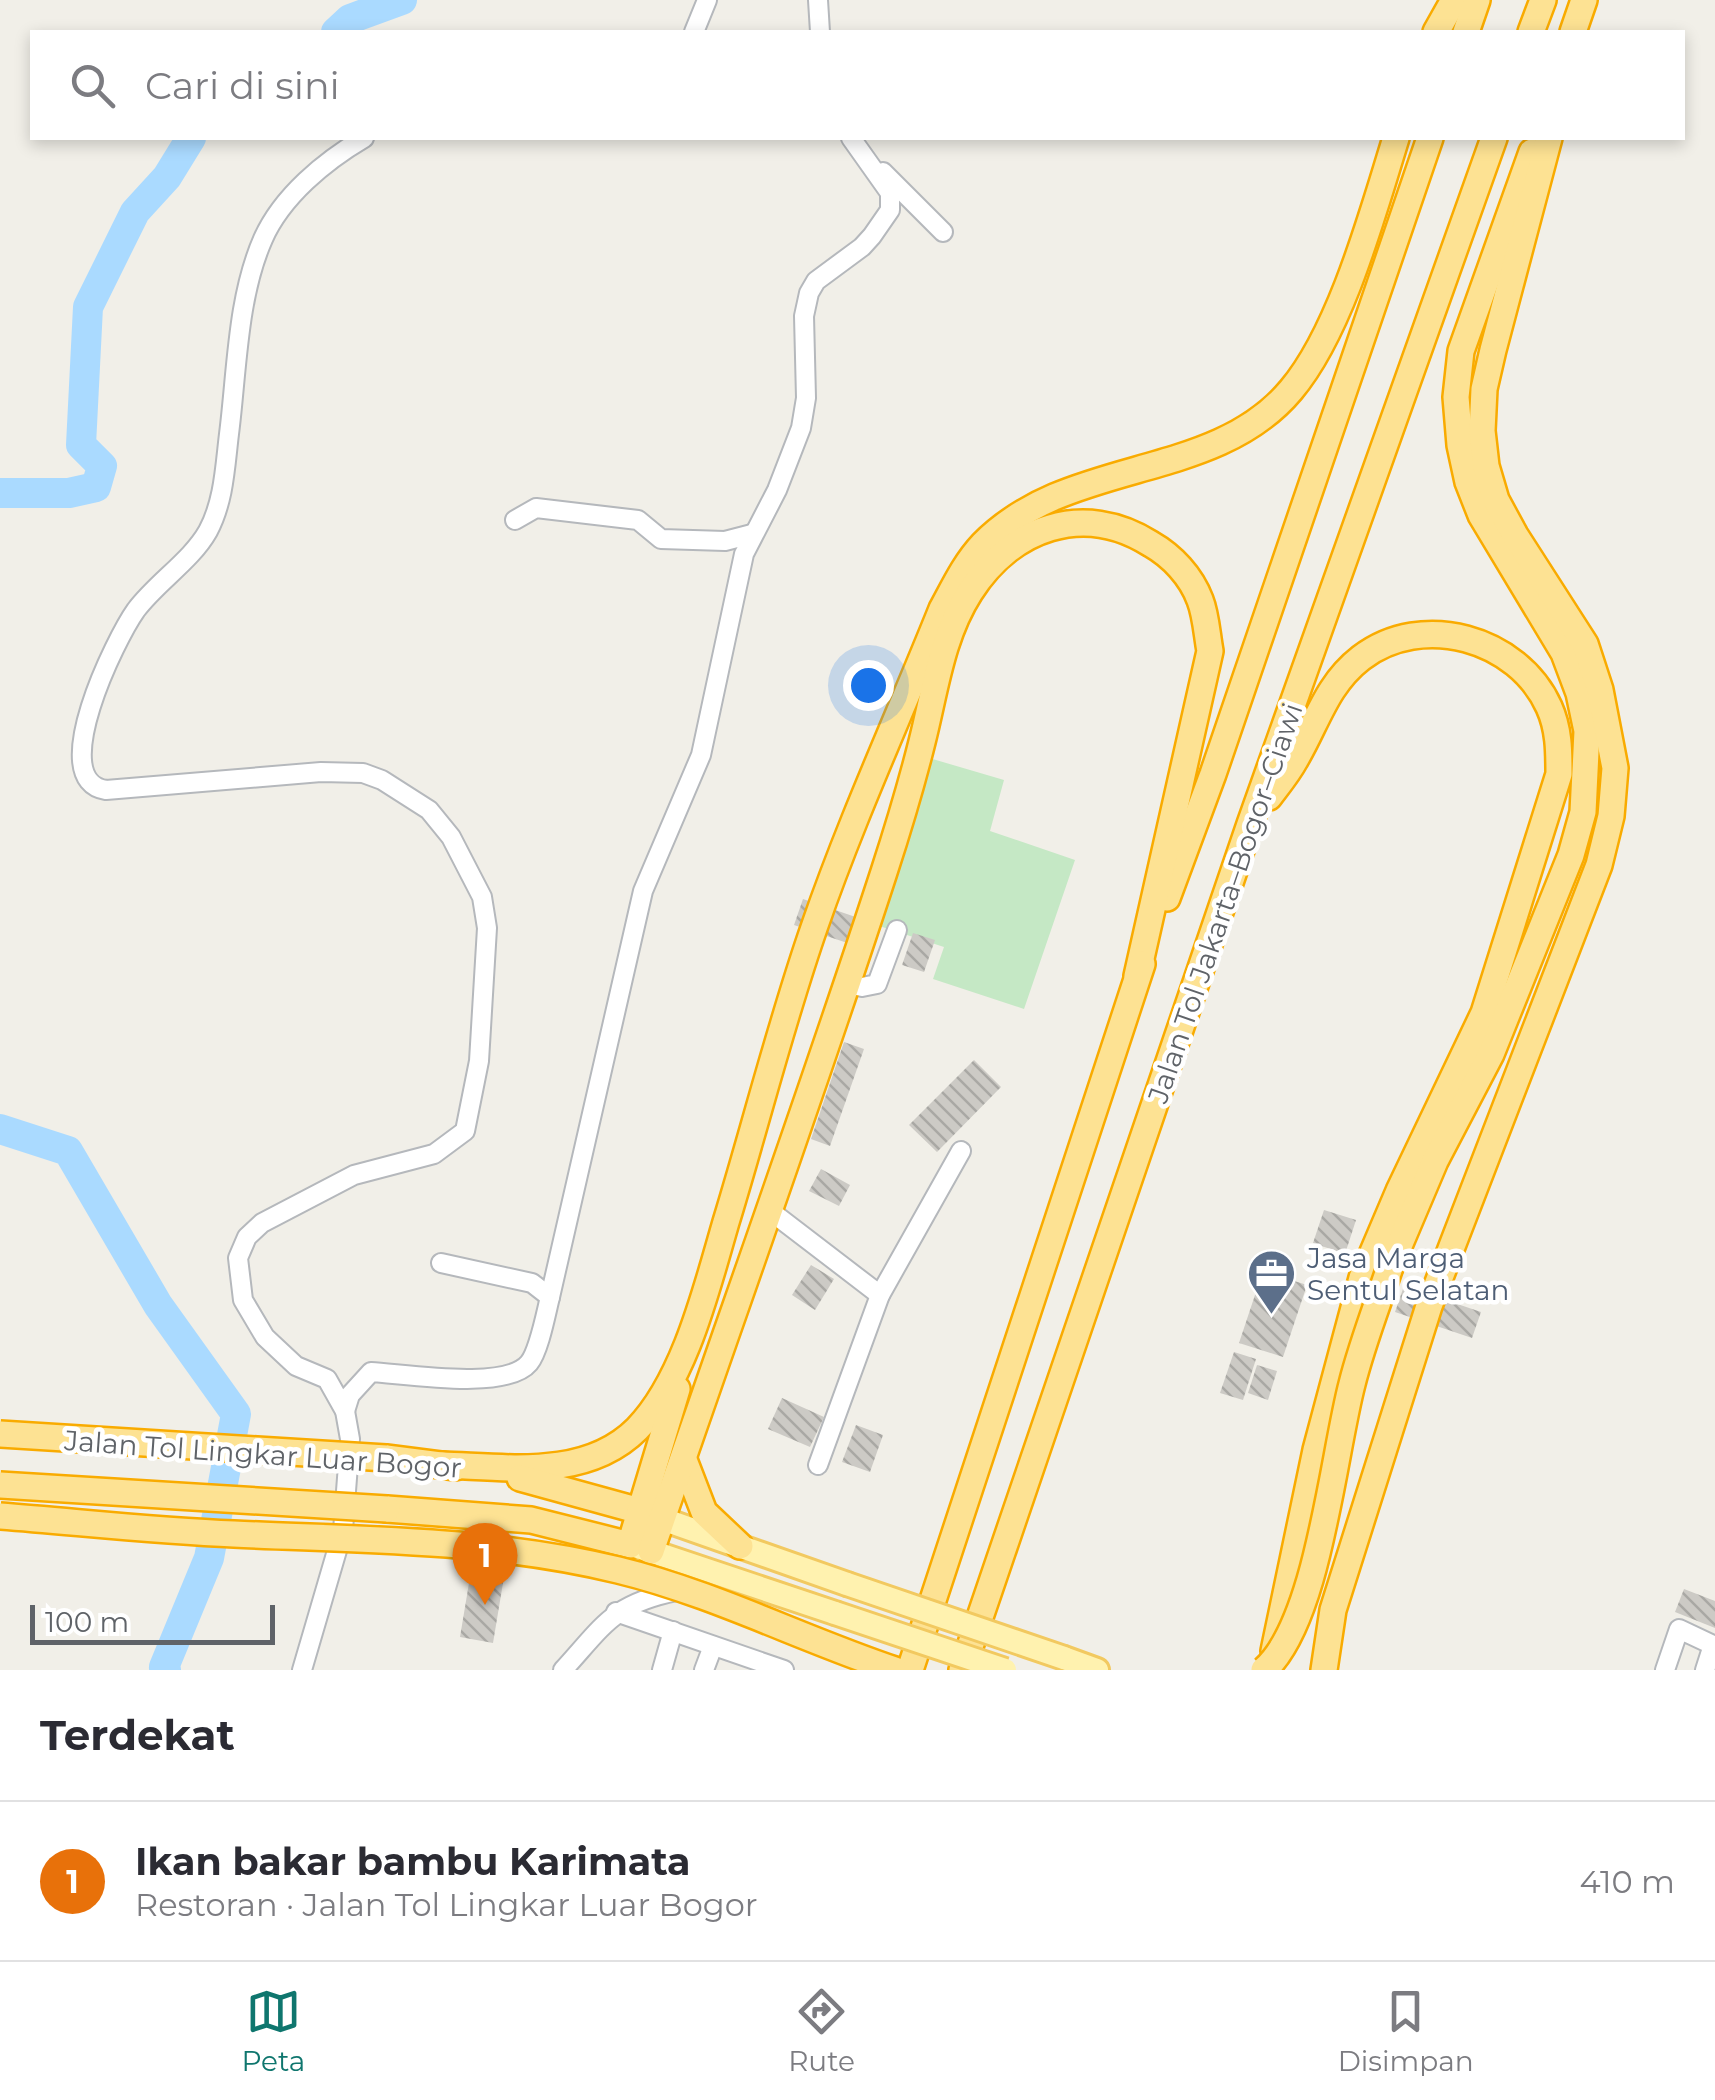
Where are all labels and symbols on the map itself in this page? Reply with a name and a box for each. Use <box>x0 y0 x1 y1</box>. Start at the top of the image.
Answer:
your location <box>843 660 894 711</box>
street label: Jalan Tol Jakarta–Bogor–Ciawi <box>1140 699 1310 1108</box>
place label: Jasa Marga Sentul Selatan <box>1306 1241 1510 1307</box>
office icon: Jasa Marga Sentul Selatan <box>1246 1248 1298 1316</box>
street label: Jalan Tol Lingkar Luar Bogor <box>62 1423 463 1485</box>
pin: 1 <box>452 1522 518 1605</box>
scale bar <box>30 1600 275 1644</box>

